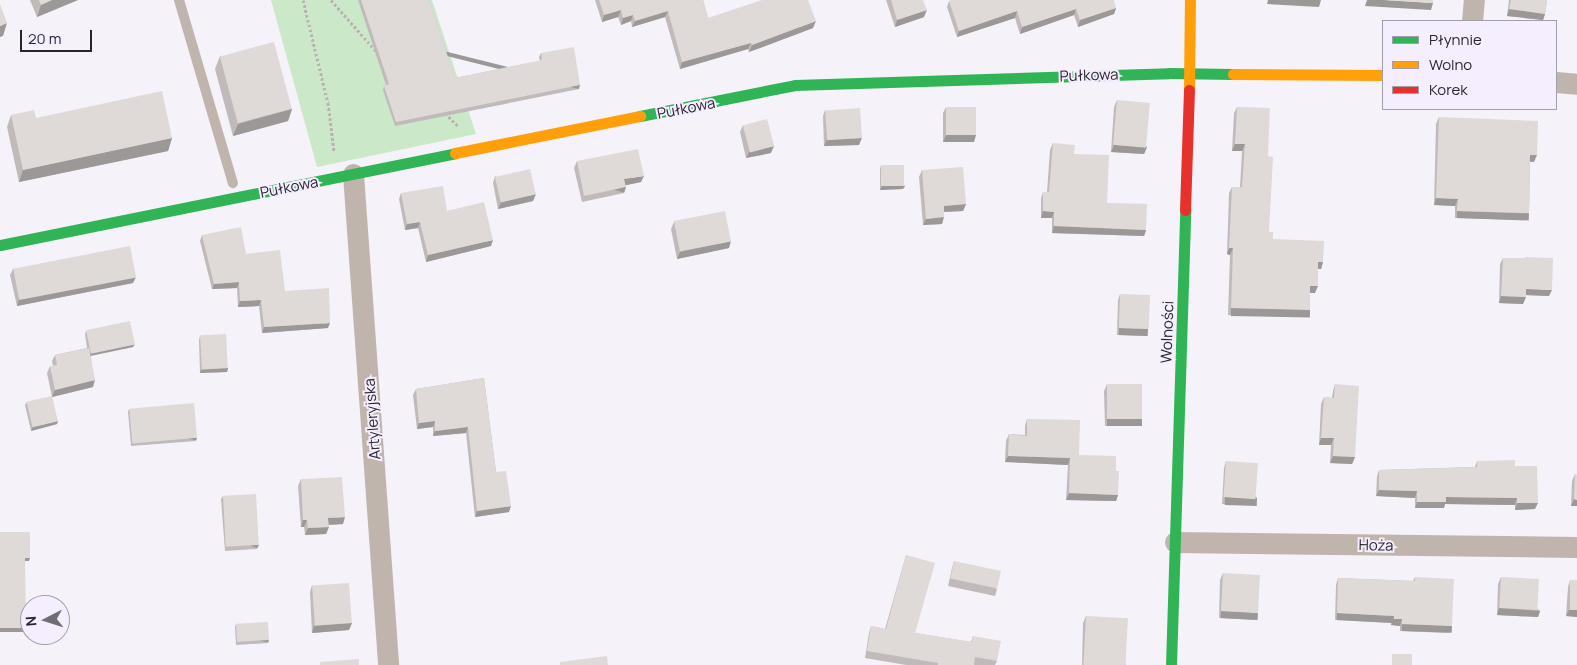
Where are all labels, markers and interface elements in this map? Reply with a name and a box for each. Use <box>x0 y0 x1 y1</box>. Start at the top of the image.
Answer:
scale bar <box>22 20 95 52</box>
legend <box>1382 20 1557 110</box>
text: 20 m <box>28 28 61 49</box>
text: Płynnie <box>1429 29 1482 50</box>
text: Wolno <box>1429 54 1472 75</box>
street label: Pułkowa <box>1059 65 1119 85</box>
text: Korek <box>1429 79 1468 100</box>
street label: Pułkowa <box>655 94 717 122</box>
street label: Pułkowa <box>258 173 320 201</box>
street label: Wolności <box>1157 300 1177 364</box>
street label: Artyleryjska <box>360 378 384 460</box>
street label: Hoża <box>1359 536 1393 554</box>
north arrow <box>20 595 70 645</box>
text: N <box>21 615 40 627</box>

